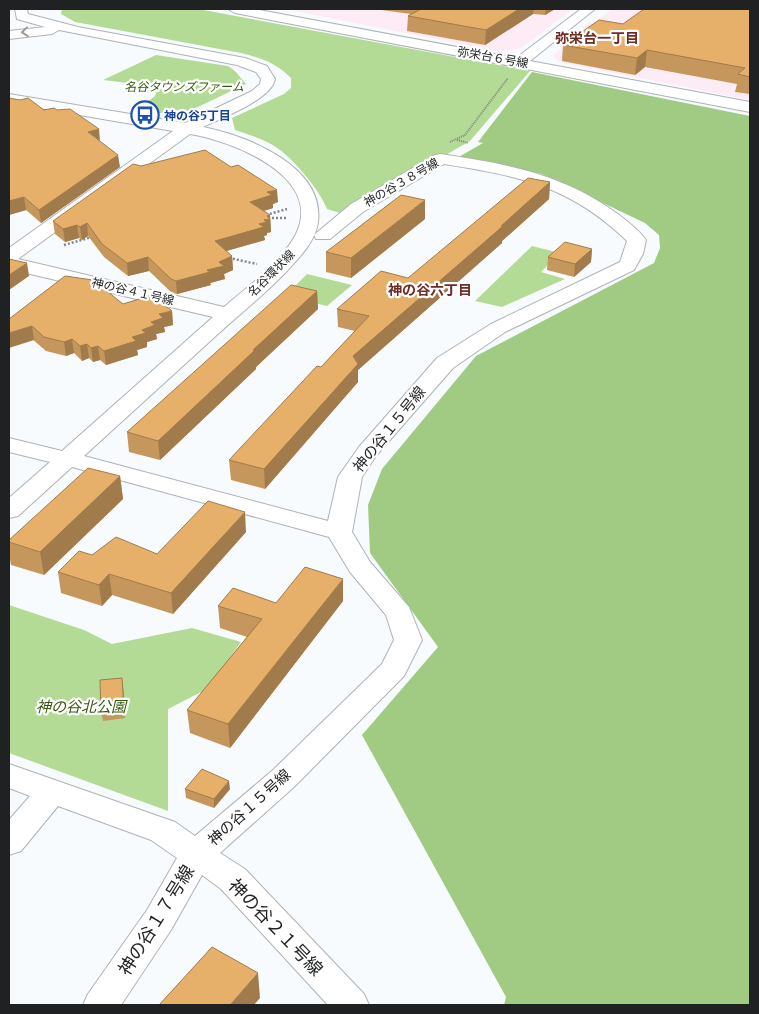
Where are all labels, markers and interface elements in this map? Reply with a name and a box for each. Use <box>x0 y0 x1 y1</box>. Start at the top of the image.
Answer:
one-way arrow <box>21 26 29 37</box>
district label: 弥栄台一丁目 <box>555 29 639 47</box>
street label: 弥栄台６号線 <box>456 43 530 71</box>
park label: 名谷タウンズファーム <box>124 79 244 94</box>
bus stop icon: 神の谷5丁目 <box>130 100 160 130</box>
place label: 神の谷5丁目 <box>164 108 231 123</box>
street label: 神の谷３８号線 <box>361 155 441 209</box>
street label: 名谷環状線 <box>244 246 298 300</box>
street label: 神の谷４１号線 <box>90 274 176 308</box>
district label: 神の谷六丁目 <box>388 281 472 299</box>
street label: 神の谷１５号線 <box>349 382 429 476</box>
park label: 神の谷北公園 <box>36 697 128 716</box>
street label: 神の谷１５号線 <box>204 765 294 849</box>
street label: 神の谷１７号線 <box>113 860 199 980</box>
street label: 神の谷２１号線 <box>224 874 328 980</box>

